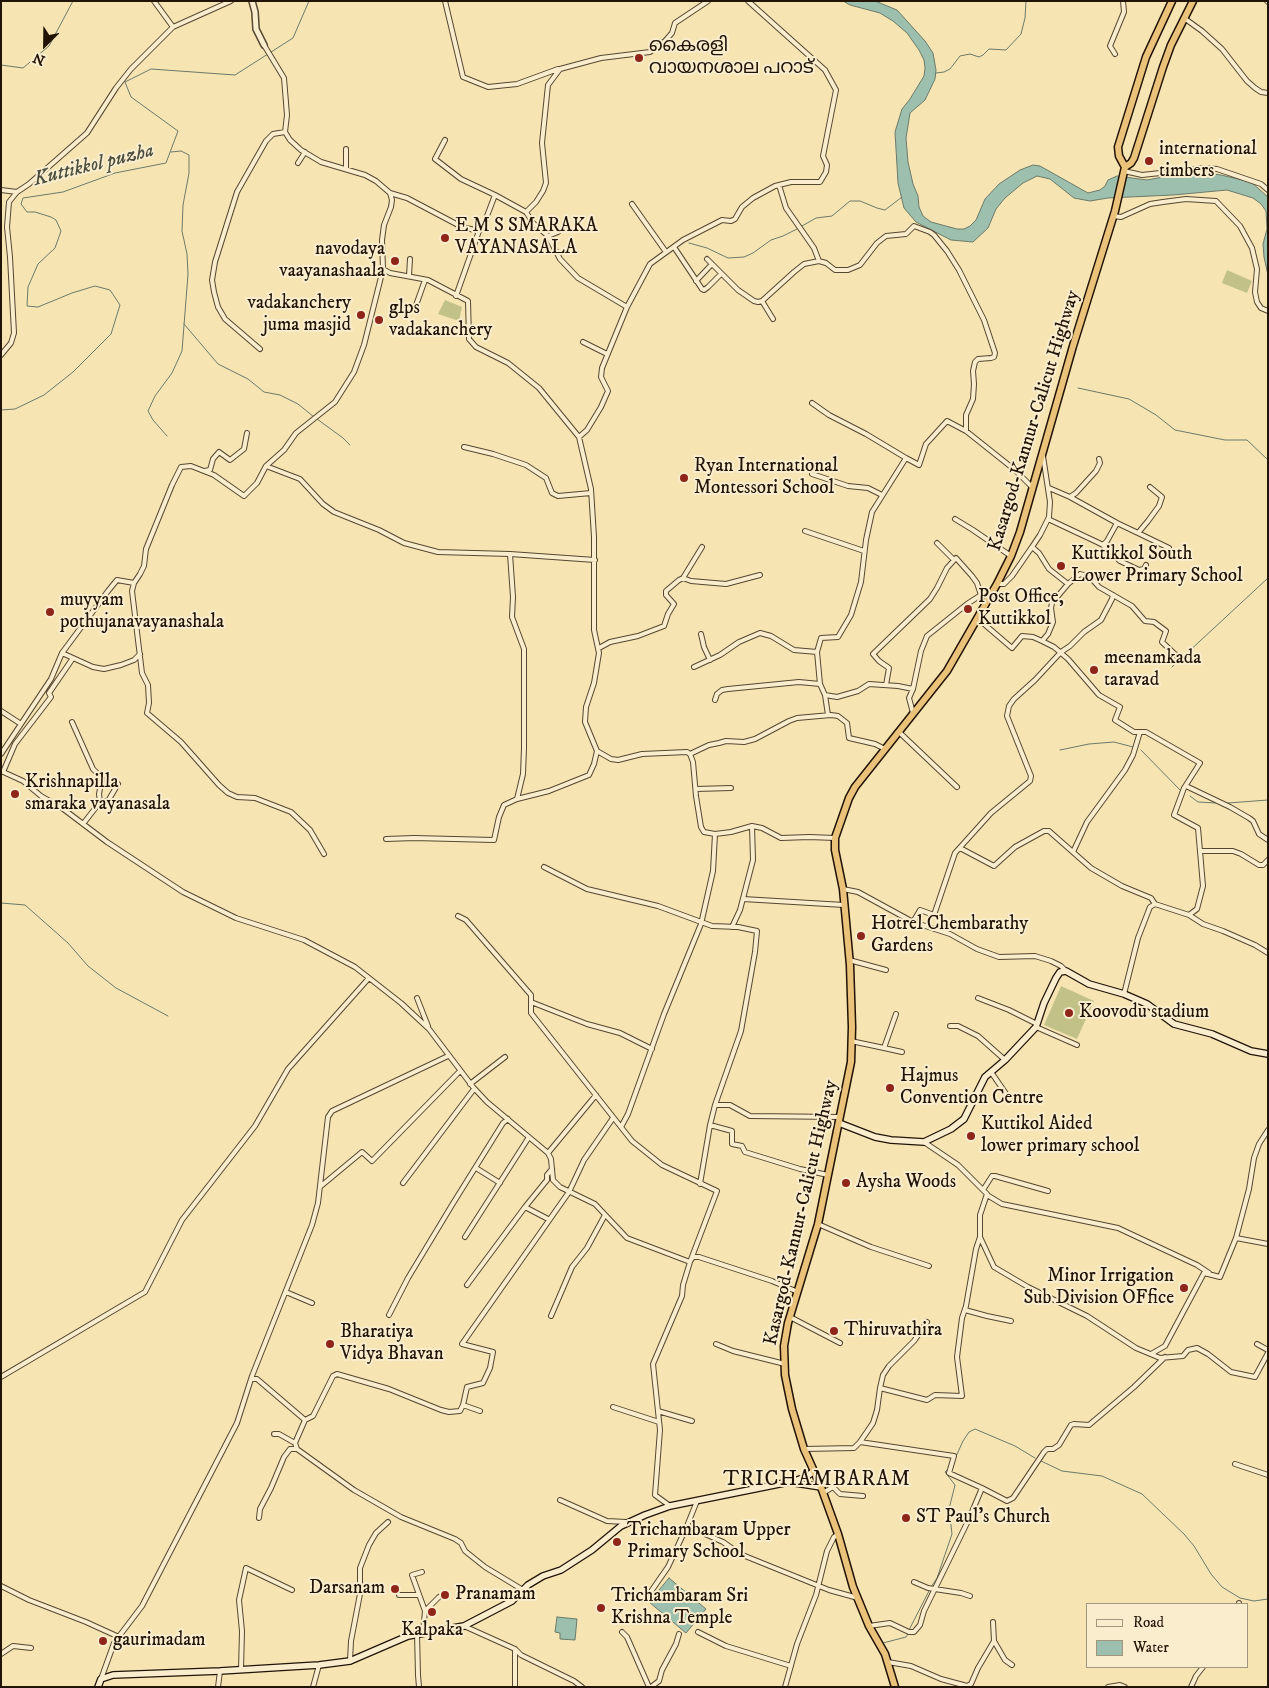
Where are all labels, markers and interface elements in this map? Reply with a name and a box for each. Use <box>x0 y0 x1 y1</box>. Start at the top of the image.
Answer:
north arrow <box>20 20 70 70</box>
place label: കൈരളി വായനശാല പറാട് <box>649 36 814 80</box>
text: N <box>30 48 48 69</box>
marker: കൈരളി വായനശാല പറാട് <box>633 52 645 64</box>
water label: Kuttikkol puzha <box>31 139 157 193</box>
place label: international timbers <box>1159 139 1257 183</box>
marker: international timbers <box>1143 155 1155 167</box>
place label: E M S SMARAKA VAYANASALA <box>455 216 598 260</box>
marker: E M S SMARAKA VAYANASALA <box>439 232 451 244</box>
place label: navodaya vaayanashaala <box>279 239 385 283</box>
marker: navodaya vaayanashaala <box>389 255 401 267</box>
street label: Kasargod-Kannur-Calicut Highway <box>984 288 1086 554</box>
place label: vadakanchery juma masjid <box>248 293 351 337</box>
place label: glps vadakanchery <box>389 298 492 342</box>
marker: vadakanchery juma masjid <box>355 309 367 321</box>
marker: glps vadakanchery <box>373 314 385 326</box>
place label: Ryan International Montessori School <box>694 456 838 500</box>
marker: Ryan International Montessori School <box>678 472 690 484</box>
place label: Kuttikkol South Lower Primary School <box>1071 544 1243 588</box>
marker: Kuttikkol South Lower Primary School <box>1055 560 1067 572</box>
place label: Post Office, Kuttikkol <box>978 587 1064 631</box>
place label: muyyam pothujanavayanashala <box>60 590 224 634</box>
marker: Post Office, Kuttikkol <box>962 603 974 615</box>
marker: muyyam pothujanavayanashala <box>44 606 56 618</box>
place label: meenamkada taravad <box>1104 648 1201 692</box>
marker: meenamkada taravad <box>1088 664 1100 676</box>
place label: Krishnapilla smaraka vayanasala <box>25 772 170 816</box>
marker: Krishnapilla smaraka vayanasala <box>9 788 21 800</box>
place label: Hotrel Chembarathy Gardens <box>871 914 1028 958</box>
marker: Hotrel Chembarathy Gardens <box>855 930 867 942</box>
place label: Koovodu stadium <box>1079 1002 1209 1024</box>
marker: Koovodu stadium <box>1063 1007 1075 1019</box>
place label: Hajmus Convention Centre <box>900 1066 1043 1110</box>
street label: Kasargod-Kannur-Calicut Highway <box>760 1078 844 1348</box>
marker: Hajmus Convention Centre <box>884 1082 896 1094</box>
place label: Kuttikol Aided lower primary school <box>981 1114 1139 1158</box>
marker: Kuttikol Aided lower primary school <box>965 1130 977 1142</box>
place label: Aysha Woods <box>856 1172 956 1194</box>
marker: Aysha Woods <box>840 1177 852 1189</box>
place label: Minor Irrigation Sub Division OFfice <box>1023 1266 1174 1310</box>
marker: Minor Irrigation Sub Division OFfice <box>1178 1282 1190 1294</box>
place label: Thiruvathira <box>844 1320 942 1342</box>
place label: Bharatiya Vidya Bhavan <box>340 1322 444 1366</box>
marker: Thiruvathira <box>828 1325 840 1337</box>
marker: Bharatiya Vidya Bhavan <box>324 1338 336 1350</box>
district label: TRICHAMBARAM <box>722 1468 912 1494</box>
place label: ST Paul's Church <box>916 1507 1050 1529</box>
marker: ST Paul's Church <box>900 1512 912 1524</box>
place label: Trichambaram Upper Primary School <box>627 1520 791 1564</box>
marker: Trichambaram Upper Primary School <box>611 1536 623 1548</box>
place label: Darsanam <box>309 1578 385 1600</box>
marker: Darsanam <box>389 1583 401 1595</box>
place label: Pranamam <box>455 1584 536 1606</box>
place label: Trichambaram Sri Krishna Temple <box>611 1586 748 1630</box>
marker: Pranamam <box>439 1589 451 1601</box>
marker: Trichambaram Sri Krishna Temple <box>595 1602 607 1614</box>
legend <box>1086 1603 1249 1668</box>
marker: Kalpaka <box>426 1606 438 1618</box>
text: Road <box>1133 1613 1164 1632</box>
place label: Kalpaka <box>401 1620 463 1642</box>
place label: gaurimadam <box>113 1630 206 1652</box>
marker: gaurimadam <box>97 1635 109 1647</box>
text: Water <box>1133 1638 1169 1657</box>

